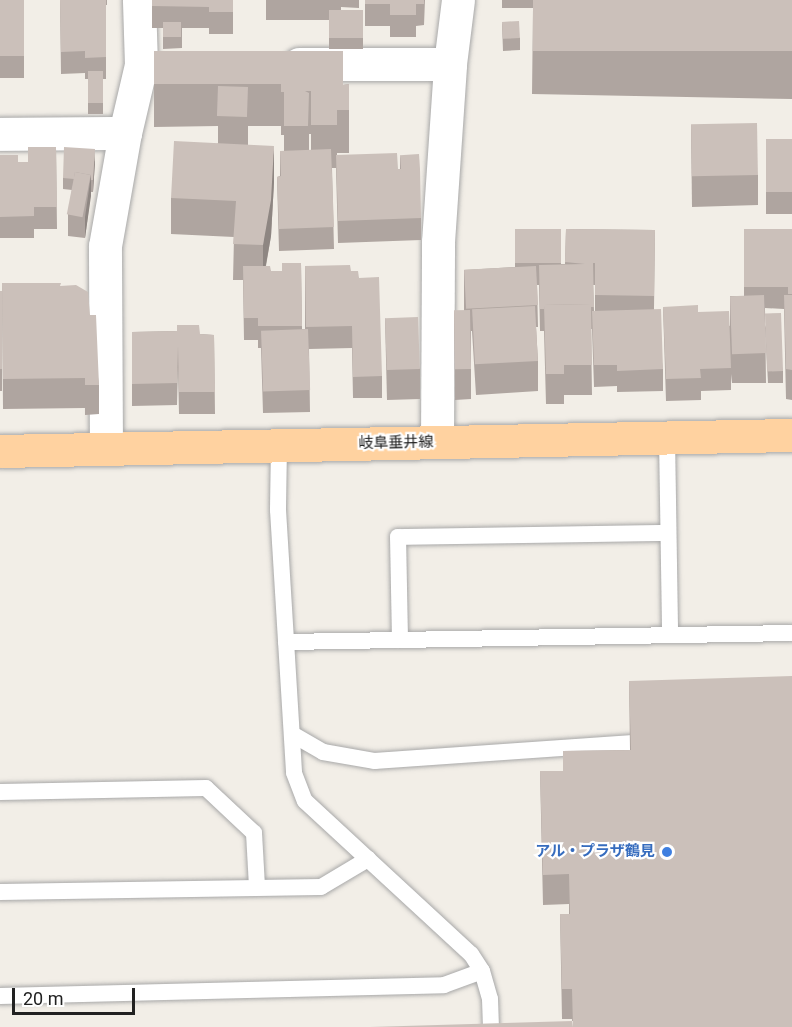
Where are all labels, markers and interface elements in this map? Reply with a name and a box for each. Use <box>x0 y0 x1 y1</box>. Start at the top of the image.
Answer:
street label: 岐阜垂井線 <box>358 433 434 453</box>
place label: アル・プラザ鶴見 <box>535 843 655 861</box>
marker: アル・プラザ鶴見 <box>660 845 674 859</box>
scale bar <box>15 976 138 1014</box>
text: 20 m <box>23 988 63 1009</box>

